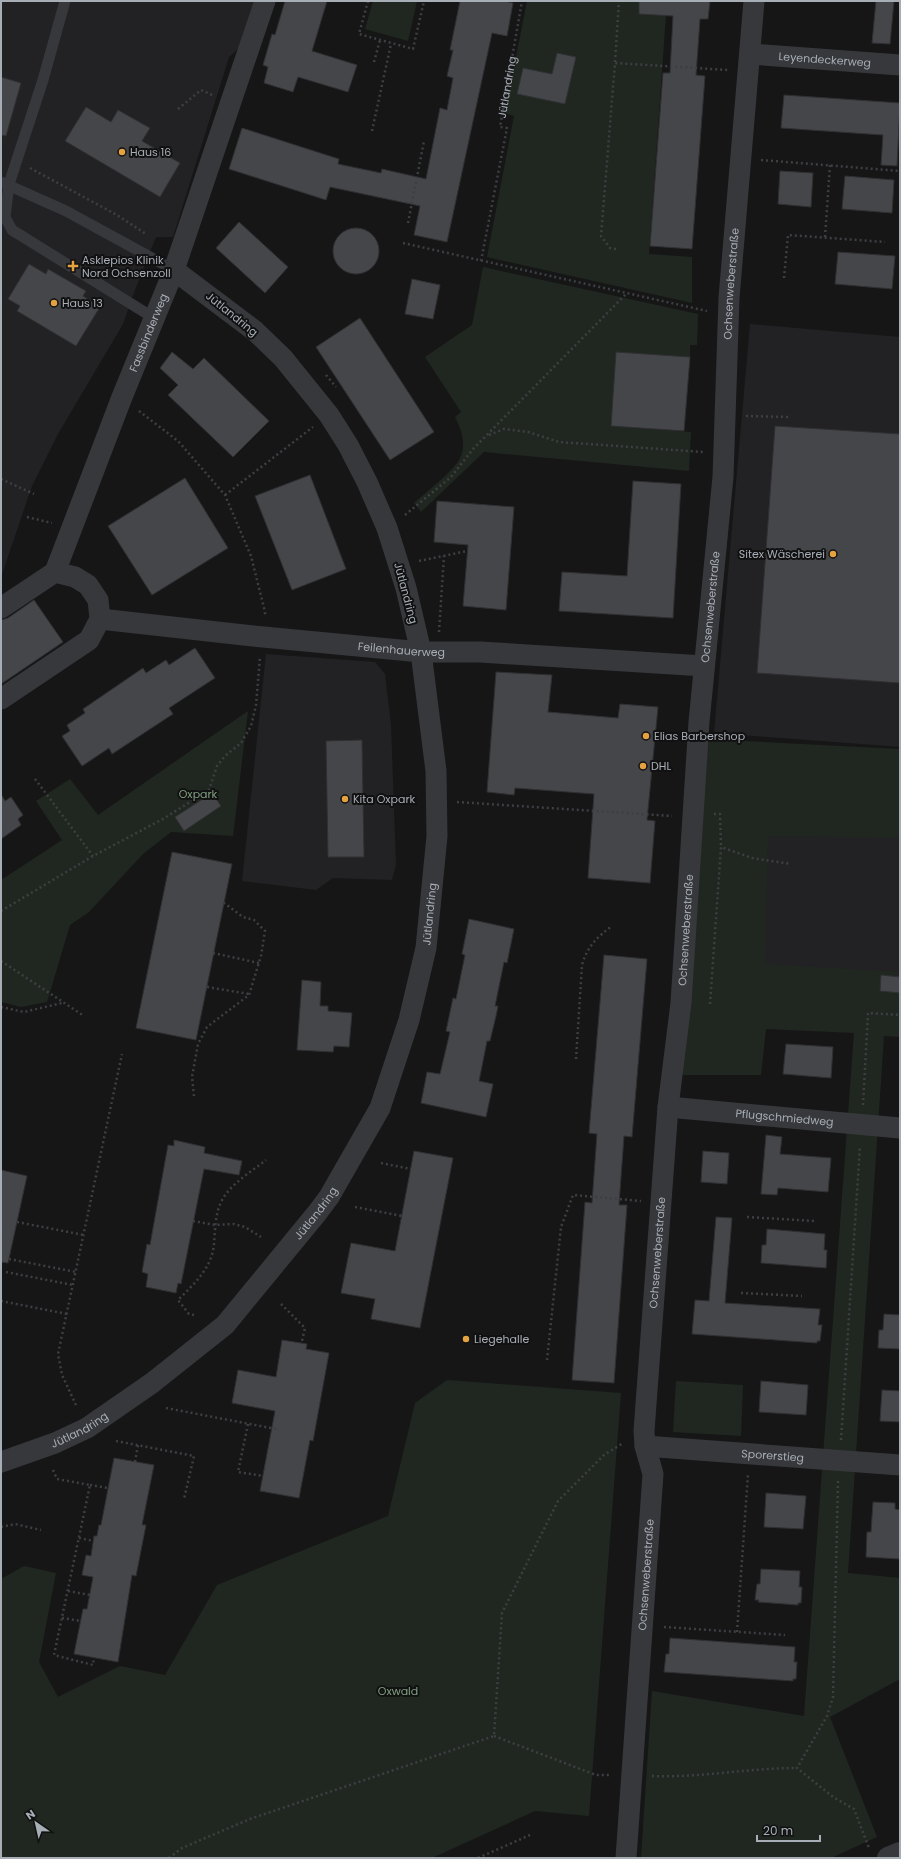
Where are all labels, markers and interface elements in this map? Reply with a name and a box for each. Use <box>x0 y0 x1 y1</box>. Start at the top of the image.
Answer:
street label: Leyendeckerweg <box>778 48 872 71</box>
street label: Jütlandring <box>494 55 520 120</box>
place label: Haus 16 <box>130 144 171 160</box>
marker: Haus 16 <box>117 147 127 157</box>
street label: Ochsenweberstraße <box>720 227 743 340</box>
place label: Asklepios Klinik Nord Ochsenzoll <box>82 252 171 281</box>
marker: Asklepios Klinik Nord Ochsenzoll <box>67 260 79 272</box>
street label: Jütlandring <box>203 288 261 340</box>
street label: Fassbinderweg <box>125 291 172 374</box>
place label: Haus 13 <box>62 295 103 311</box>
marker: Haus 13 <box>49 298 59 308</box>
place label: Sitex Wäscherei <box>739 546 825 562</box>
marker: Sitex Wäscherei <box>828 549 838 559</box>
street label: Ochsenweberstraße <box>697 550 724 663</box>
street label: Jütlandring <box>390 561 422 625</box>
street label: Feilenhauerweg <box>357 638 445 660</box>
place label: Elias Barbershop <box>654 728 745 744</box>
marker: Elias Barbershop <box>641 731 651 741</box>
place label: DHL <box>651 758 671 774</box>
marker: DHL <box>638 761 648 771</box>
park label: Oxpark <box>179 786 218 802</box>
place label: Kita Oxpark <box>353 791 416 807</box>
marker: Kita Oxpark <box>340 794 350 804</box>
street label: Ochsenweberstraße <box>674 873 697 986</box>
street label: Jütlandring <box>418 882 440 946</box>
street label: Pflugschmiedweg <box>735 1105 834 1130</box>
street label: Jütlandring <box>290 1184 341 1243</box>
street label: Ochsenweberstraße <box>645 1196 669 1309</box>
place label: Liegehalle <box>474 1331 529 1347</box>
marker: Liegehalle <box>461 1334 471 1344</box>
street label: Jütlandring <box>49 1408 111 1452</box>
street label: Sporerstieg <box>741 1445 805 1466</box>
street label: Ochsenweberstraße <box>634 1518 658 1631</box>
park label: Oxwald <box>378 1683 418 1699</box>
north arrow <box>16 1803 56 1843</box>
text: N <box>23 1806 38 1824</box>
scale bar <box>757 1817 820 1843</box>
text: 20 m <box>763 1822 793 1839</box>

